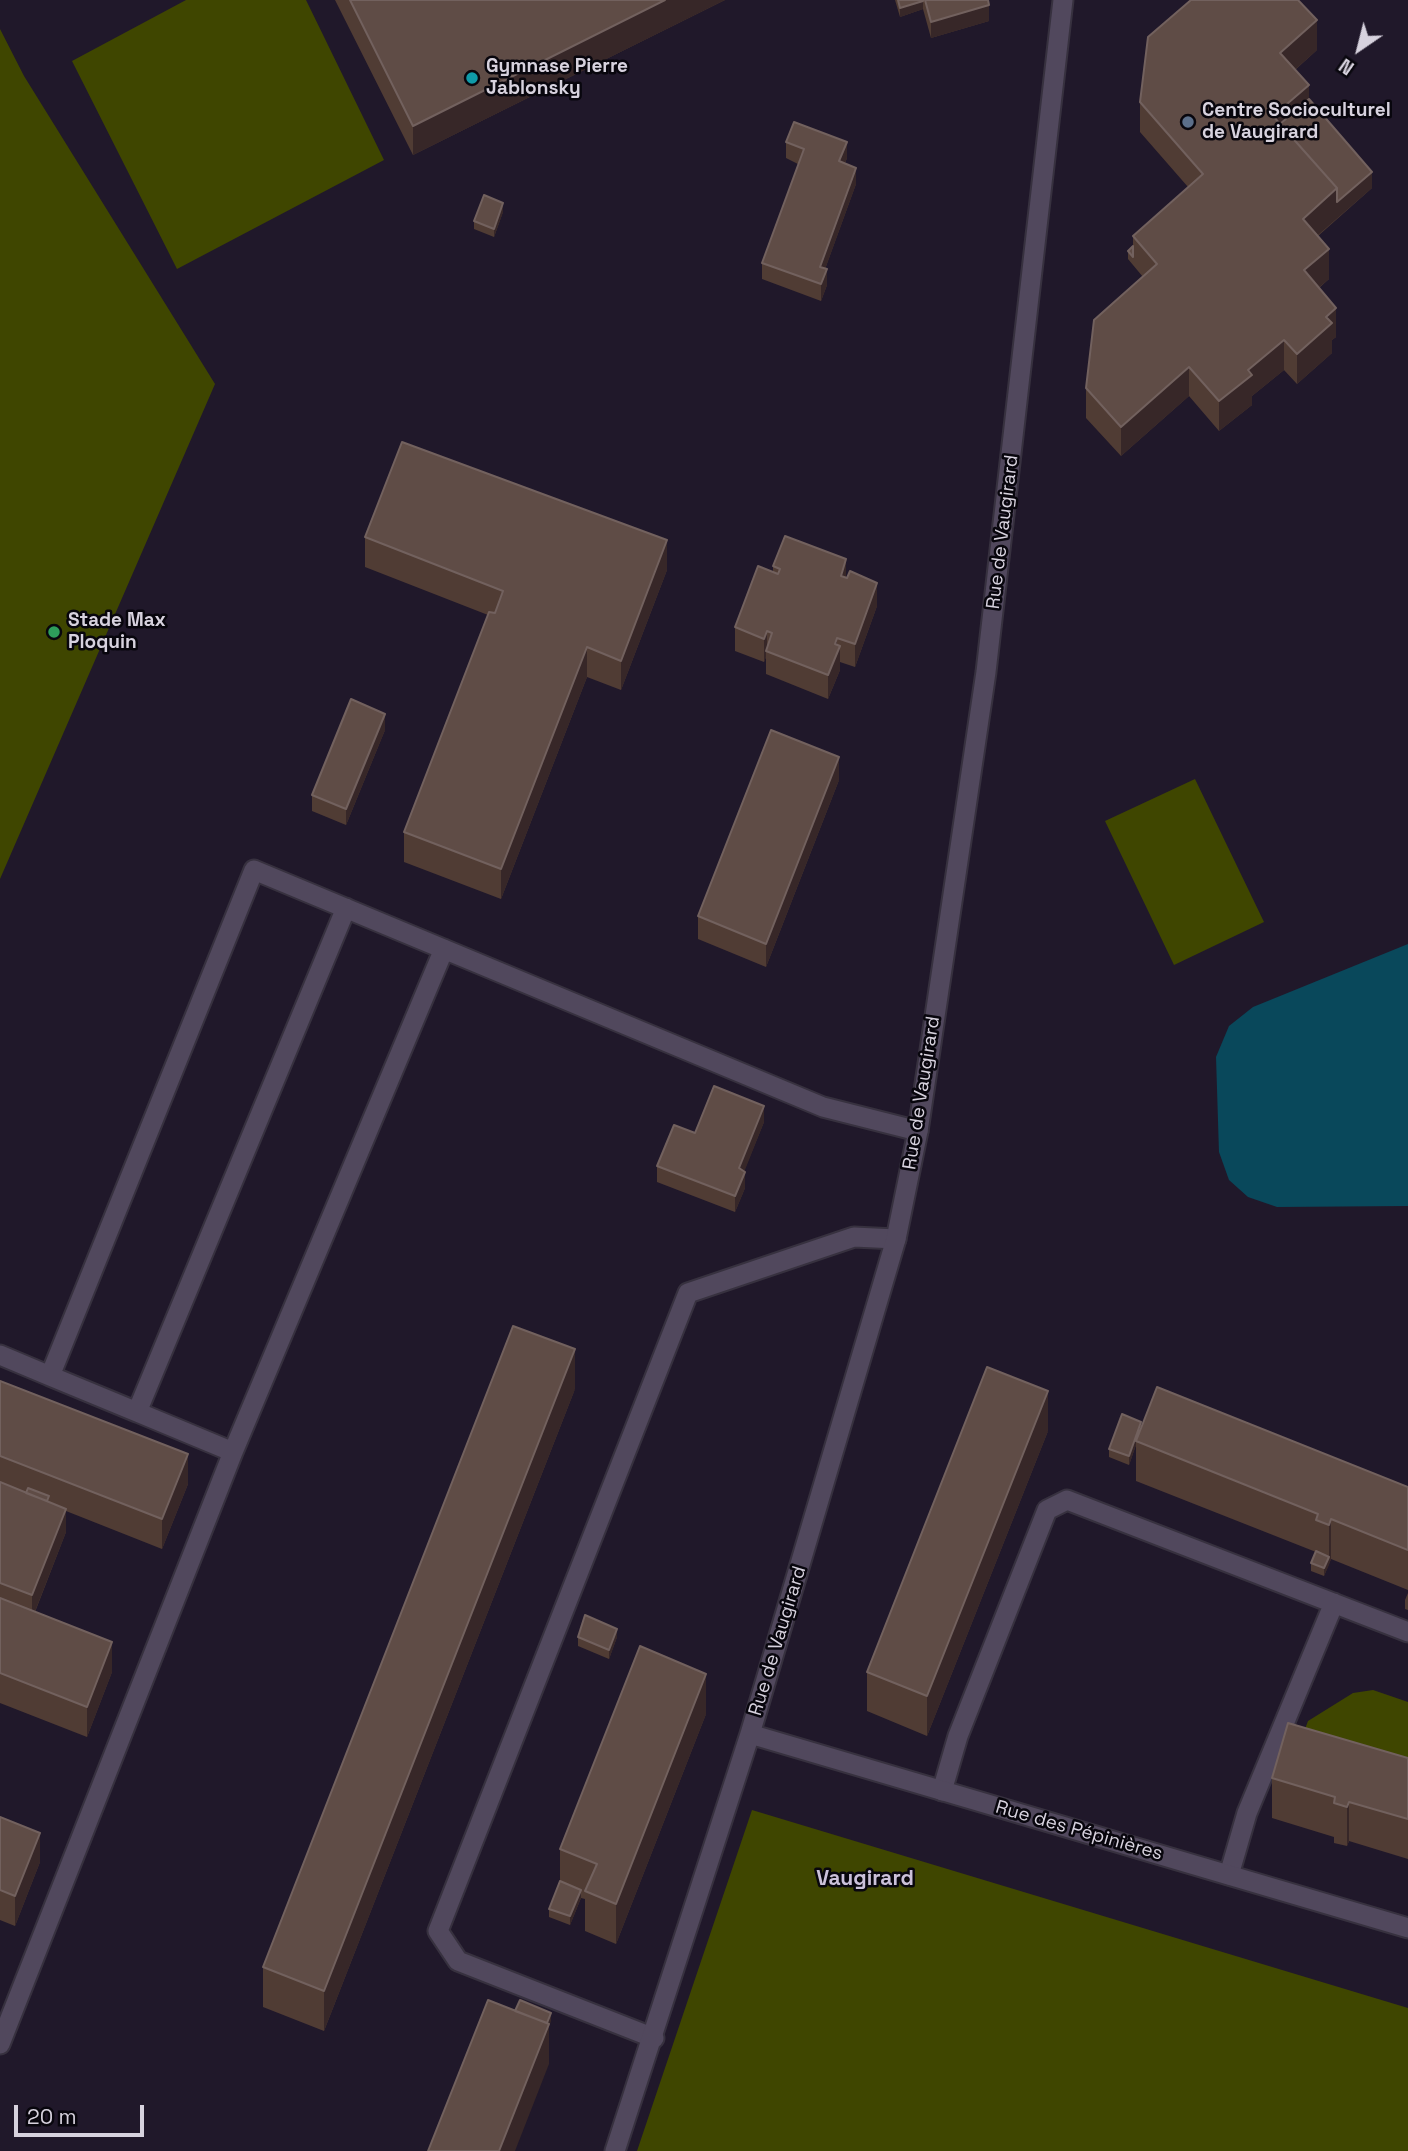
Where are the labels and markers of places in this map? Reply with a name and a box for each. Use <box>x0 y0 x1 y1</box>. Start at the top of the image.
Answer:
place label: Gymnase Pierre Jablonsky <box>486 56 628 100</box>
marker: Gymnase Pierre Jablonsky <box>464 70 480 86</box>
place label: Centre Socioculturel de Vaugirard <box>1202 100 1391 144</box>
marker: Centre Socioculturel de Vaugirard <box>1180 114 1196 130</box>
place label: Stade Max Ploquin <box>68 610 166 654</box>
marker: Stade Max Ploquin <box>46 624 62 640</box>

